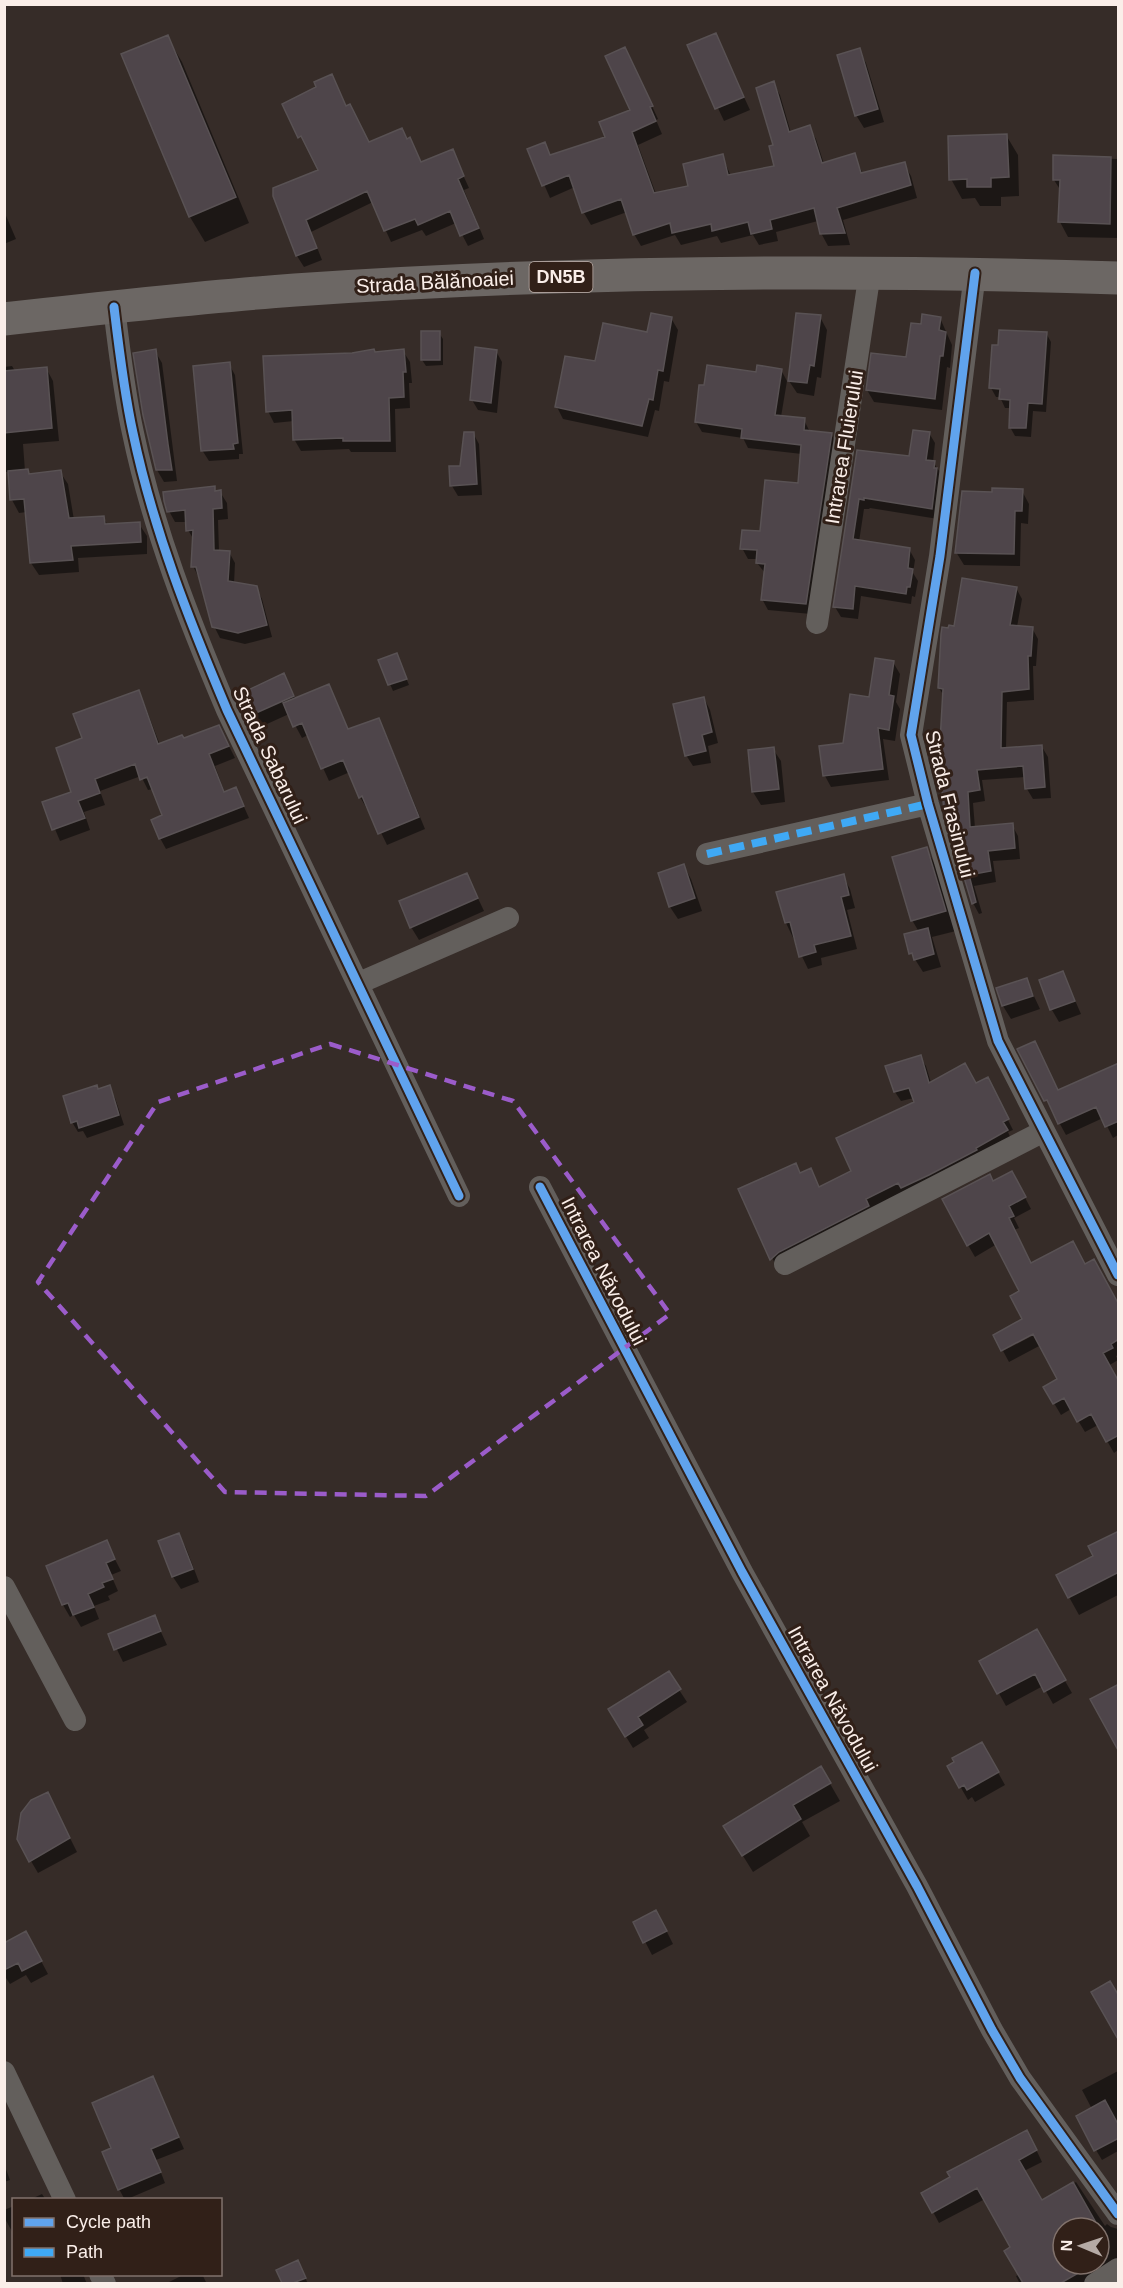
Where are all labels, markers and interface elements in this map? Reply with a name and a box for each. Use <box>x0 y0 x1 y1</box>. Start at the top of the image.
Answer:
road number: DN5B <box>530 262 592 292</box>
street label: Strada Bălănoaiei <box>356 267 514 297</box>
street label: Intrarea Fluierului <box>821 368 867 526</box>
street label: Strada Sabarului <box>229 683 311 827</box>
street label: Strada Frasinului <box>921 728 979 880</box>
street label: Intrarea Năvodului <box>557 1193 651 1349</box>
street label: Intrarea Năvodului <box>784 1622 882 1776</box>
legend <box>12 2198 222 2276</box>
text: Cycle path <box>66 2212 151 2232</box>
north arrow <box>1051 2216 1111 2276</box>
text: N <box>1058 2239 1075 2252</box>
text: Path <box>66 2242 103 2262</box>

